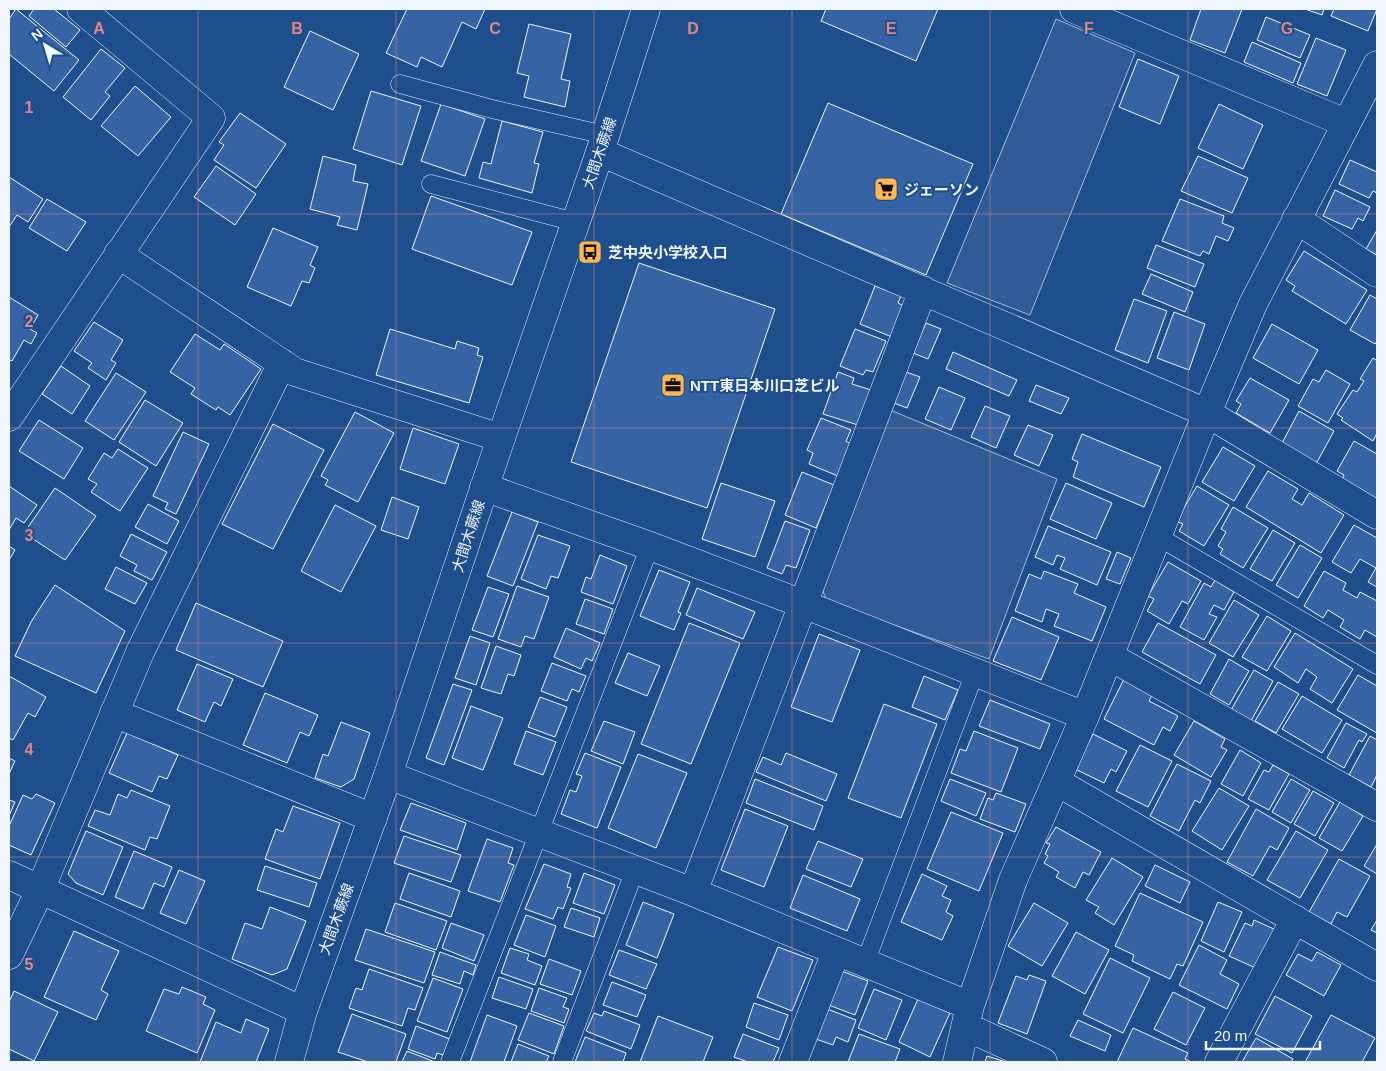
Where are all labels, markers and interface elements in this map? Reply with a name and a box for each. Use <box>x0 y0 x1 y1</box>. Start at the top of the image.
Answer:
north arrow <box>20 20 70 70</box>
text: A <box>93 20 105 37</box>
text: B <box>291 20 303 37</box>
text: C <box>489 20 501 37</box>
text: D <box>687 20 699 37</box>
text: E <box>886 20 897 37</box>
text: F <box>1084 20 1094 37</box>
text: G <box>1281 20 1293 37</box>
text: N <box>28 25 46 44</box>
text: 1 <box>25 99 34 116</box>
street label: 大間木蕨線 <box>579 115 619 191</box>
supermarket icon: ジェーソン <box>873 176 899 202</box>
place label: ジェーソン <box>904 181 979 198</box>
bus stop icon: 芝中央小学校入口 <box>577 239 603 265</box>
place label: 芝中央小学校入口 <box>608 244 728 261</box>
text: 2 <box>25 313 34 330</box>
office icon: NTT東日本川口芝ビル <box>660 372 686 398</box>
place label: NTT東日本川口芝ビル <box>690 377 839 394</box>
street label: 大間木蕨線 <box>448 498 488 574</box>
text: 3 <box>25 527 34 544</box>
text: 4 <box>25 741 34 758</box>
street label: 大間木蕨線 <box>315 881 357 957</box>
text: 5 <box>25 956 34 973</box>
scale bar <box>1206 1018 1320 1050</box>
text: 20 m <box>1214 1027 1247 1044</box>

